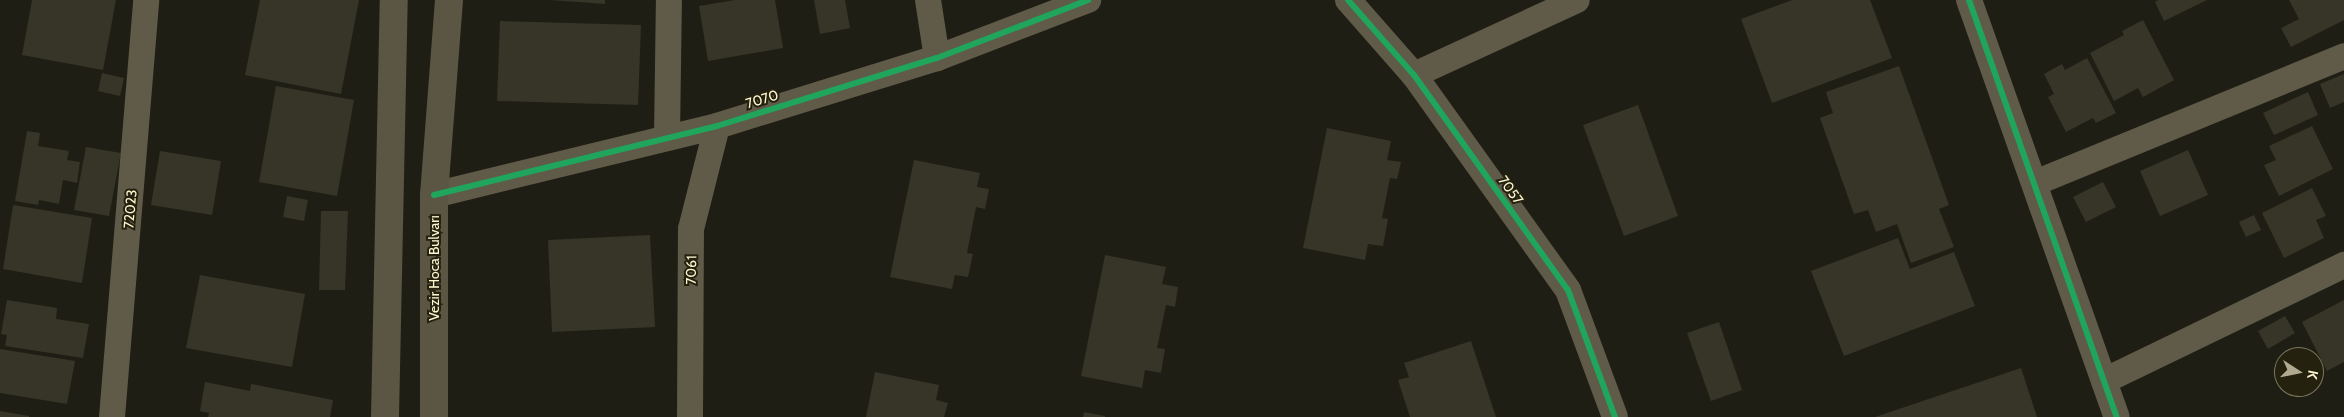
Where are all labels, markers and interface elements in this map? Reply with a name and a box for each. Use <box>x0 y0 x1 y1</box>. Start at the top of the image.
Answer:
street label: 7070 <box>744 86 780 112</box>
street label: 7057 <box>1495 172 1527 208</box>
street label: 72023 <box>120 189 140 229</box>
street label: Vezir Hoca Bulvarı <box>426 215 442 321</box>
street label: 7061 <box>682 255 700 285</box>
north arrow <box>2274 347 2324 397</box>
text: K <box>2303 369 2322 381</box>

